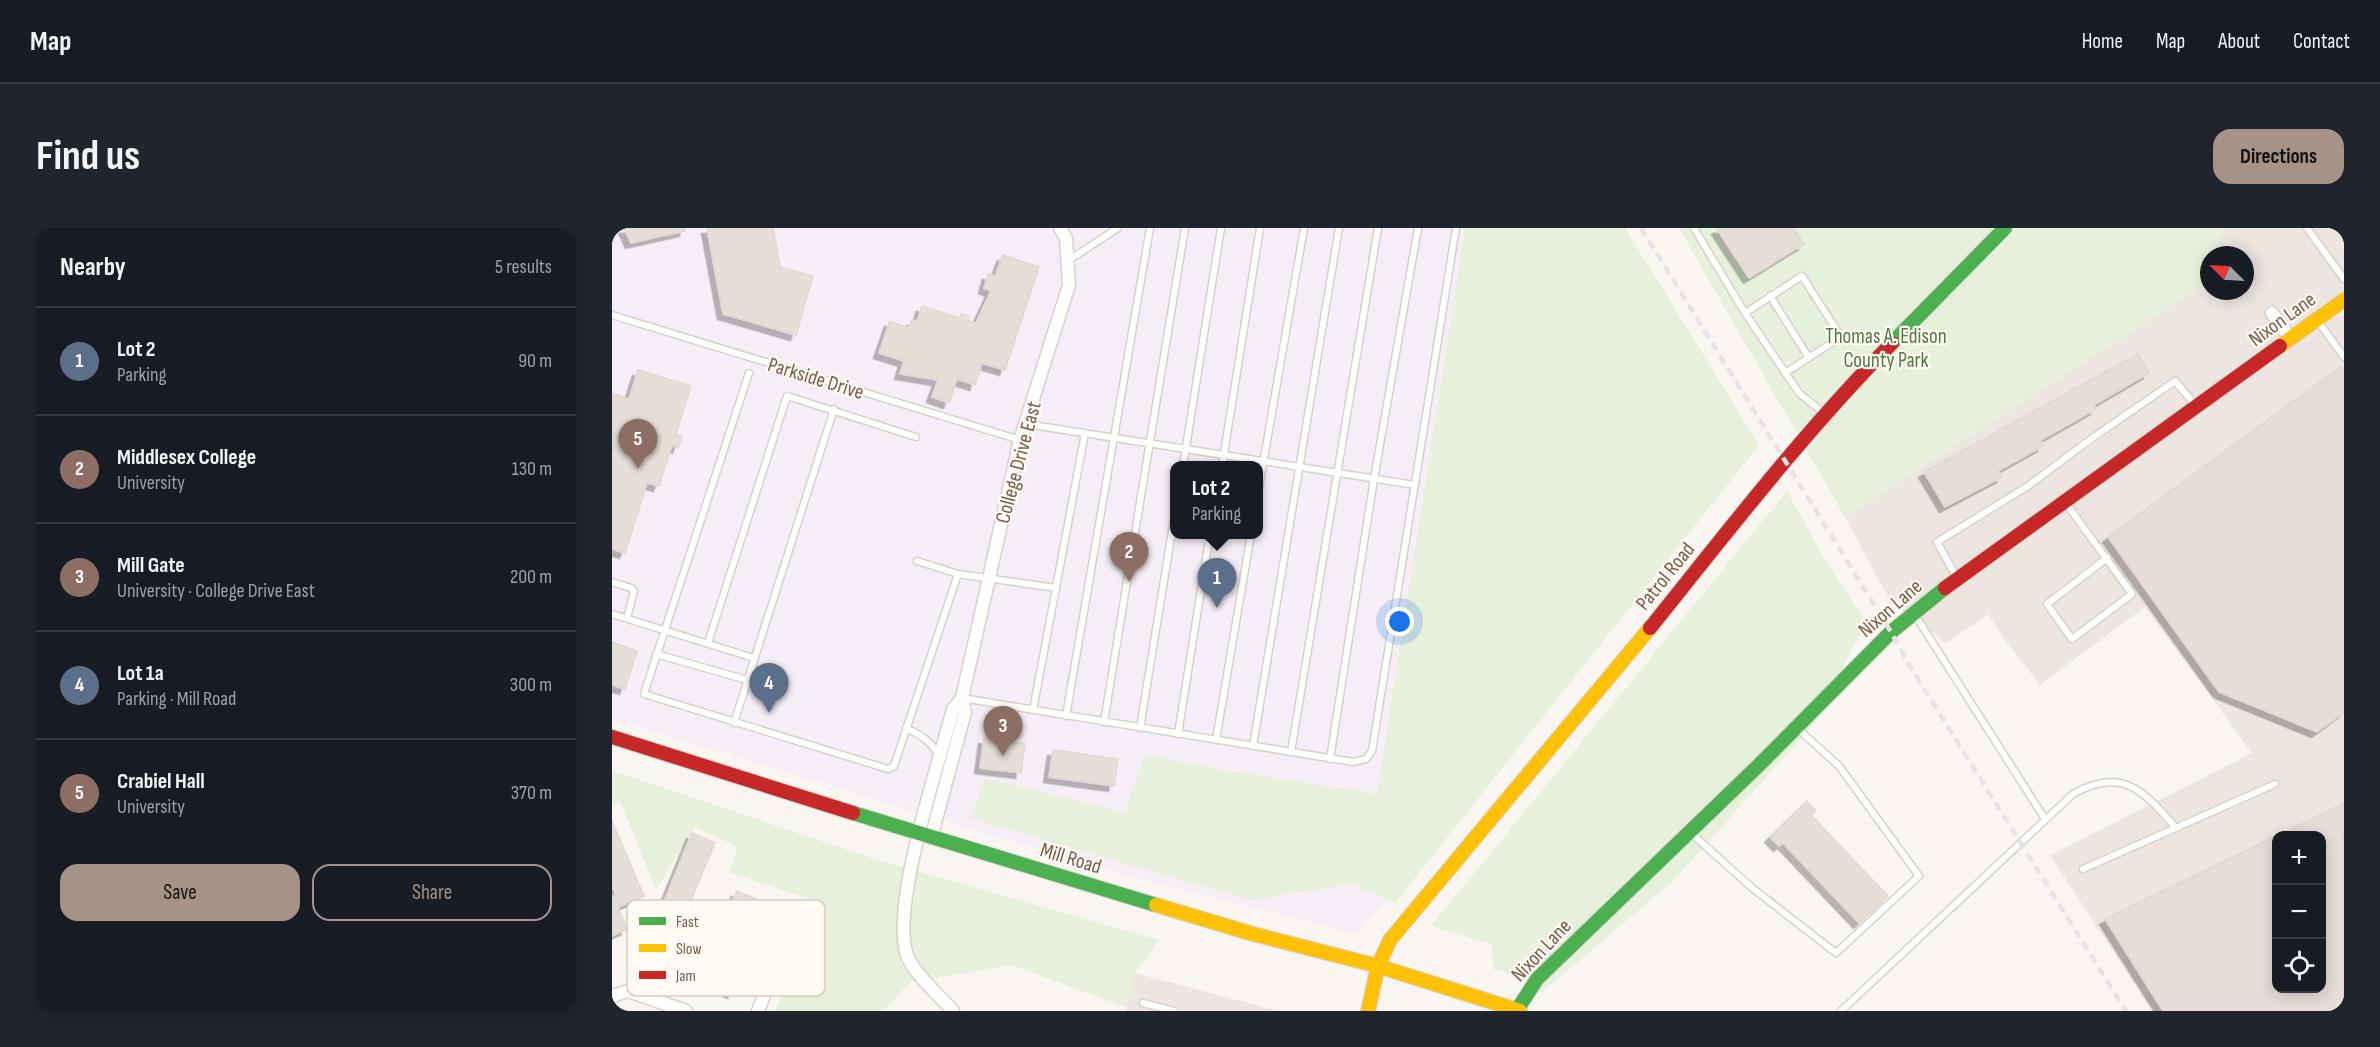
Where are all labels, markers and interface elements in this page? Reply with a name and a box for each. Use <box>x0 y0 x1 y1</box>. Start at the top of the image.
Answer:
text: Map <box>30 25 71 58</box>
text: Home <box>2082 29 2123 54</box>
text: Map <box>2156 29 2185 54</box>
text: About <box>2218 29 2260 54</box>
text: Contact <box>2293 29 2350 54</box>
button: Directions <box>2213 129 2344 184</box>
text: Find us <box>36 131 140 182</box>
north arrow <box>2200 246 2254 300</box>
text: Nearby <box>60 252 126 283</box>
text: 5 results <box>495 255 552 279</box>
street label: Nixon Lane <box>2244 287 2321 352</box>
park label: Thomas A. Edison County Park <box>1825 324 1947 373</box>
text: Lot 2 <box>117 336 155 363</box>
text: 1 <box>76 349 83 373</box>
text: 90 m <box>518 349 552 373</box>
street label: Parkside Drive <box>765 352 867 405</box>
text: Parking <box>117 363 167 387</box>
street label: College Drive East <box>990 398 1047 526</box>
pin: 5 <box>618 420 658 469</box>
text: Middlesex College <box>117 444 256 471</box>
text: 2 <box>75 457 84 481</box>
text: 130 m <box>512 457 552 481</box>
popup <box>1170 461 1263 539</box>
text: University <box>117 471 185 495</box>
text: Lot 2 <box>1192 475 1230 502</box>
text: Parking <box>1192 502 1241 526</box>
pin: 2 <box>1110 532 1148 582</box>
street label: Patrol Road <box>1631 537 1700 615</box>
text: Mill Gate <box>117 552 185 579</box>
pin: 1 <box>1198 558 1236 608</box>
text: 3 <box>75 565 84 589</box>
text: 200 m <box>510 565 552 589</box>
street label: Nixon Lane <box>1853 574 1927 643</box>
text: University · College Drive East <box>117 579 315 603</box>
your location <box>1385 607 1414 636</box>
text: Lot 1a <box>117 660 164 687</box>
pin: 4 <box>750 664 788 713</box>
text: 4 <box>75 673 84 697</box>
text: 300 m <box>510 673 552 697</box>
text: Parking · Mill Road <box>117 687 236 711</box>
pin: 3 <box>984 706 1022 756</box>
text: Crabiel Hall <box>117 768 205 795</box>
text: 5 <box>75 781 84 805</box>
text: 370 m <box>511 781 552 805</box>
text: University <box>117 795 185 819</box>
map controls <box>2272 831 2326 993</box>
button: + <box>2272 831 2326 885</box>
street label: Mill Road <box>1037 837 1104 880</box>
button: Save <box>60 864 300 921</box>
button: Share <box>312 864 552 921</box>
button: − <box>2272 885 2326 939</box>
legend <box>627 900 825 996</box>
text: Fast <box>676 913 699 932</box>
street label: Nixon Lane <box>1506 914 1577 987</box>
button: locate <box>2272 939 2326 993</box>
text: Slow <box>676 940 701 959</box>
text: Jam <box>675 967 696 986</box>

